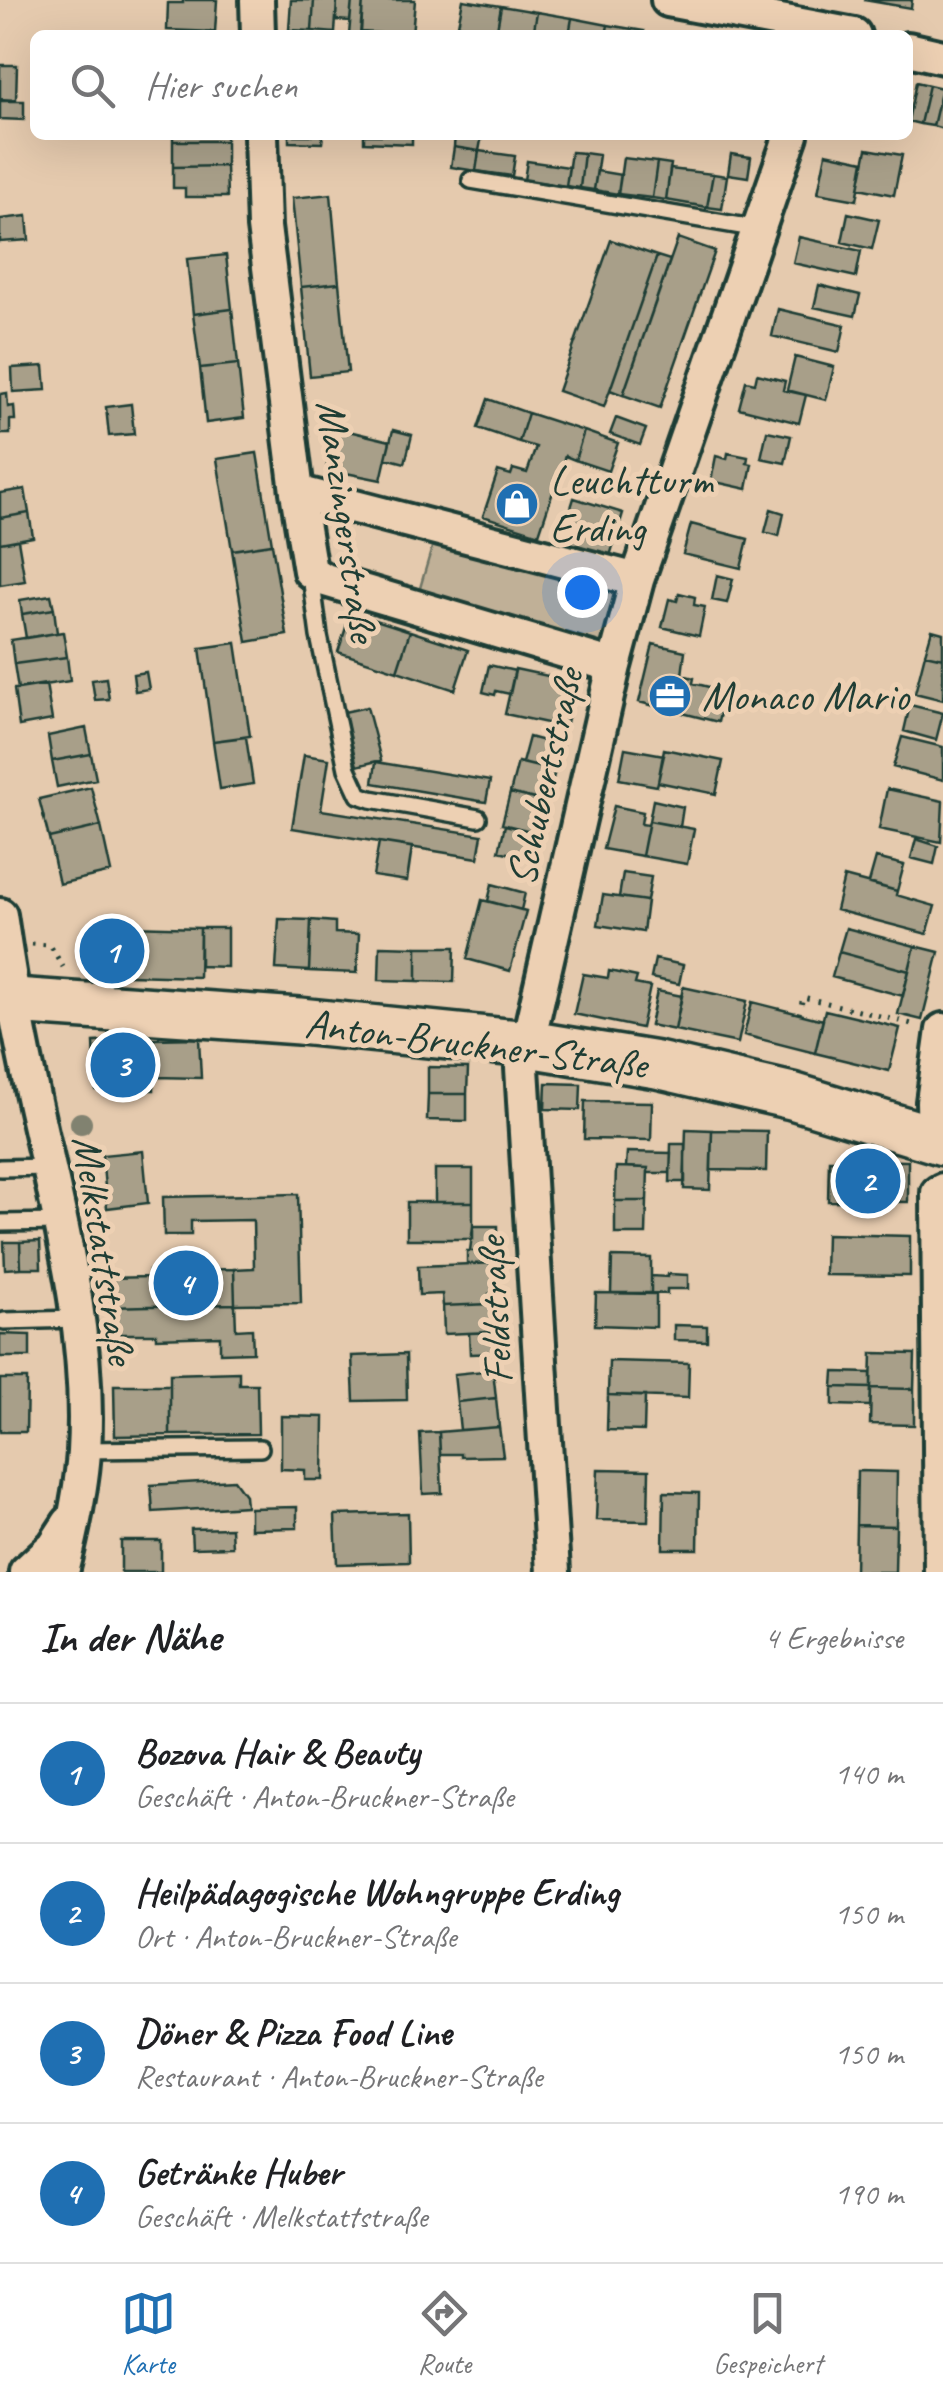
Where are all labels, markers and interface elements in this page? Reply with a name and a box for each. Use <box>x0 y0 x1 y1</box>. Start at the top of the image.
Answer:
search box <box>30 30 913 140</box>
icon: search <box>65 58 120 113</box>
text: Hier suchen <box>145 62 297 109</box>
street label: Manzingerstraße <box>304 397 391 648</box>
place label: Leuchtturm Erding <box>550 454 715 555</box>
shop icon: Leuchtturm Erding <box>494 481 540 527</box>
your location <box>557 567 608 618</box>
street label: Schubertstraße <box>494 660 596 891</box>
place label: Monaco Mario <box>702 670 911 723</box>
office icon: Monaco Mario <box>647 673 693 719</box>
pin: 1 <box>80 914 144 988</box>
street label: Anton-Bruckner-Straße <box>302 997 653 1092</box>
pin: 3 <box>90 1028 156 1102</box>
street label: Melkstattstraße <box>60 1132 149 1371</box>
pin: 2 <box>836 1144 900 1218</box>
street label: Feldstraße <box>465 1232 525 1385</box>
pin: 4 <box>154 1246 218 1320</box>
text: In der Nähe <box>40 1611 221 1664</box>
text: 4 Ergebnisse <box>764 1617 903 1658</box>
text: Bozova Hair & Beauty <box>135 1729 420 1776</box>
text: 1 <box>65 1753 80 1794</box>
text: 140 m <box>834 1753 903 1794</box>
text: Geschäft · Anton-Bruckner-Straße <box>135 1776 514 1817</box>
text: Heilpädagogische Wohngruppe Erding <box>135 1869 619 1916</box>
text: 2 <box>65 1893 80 1934</box>
text: 150 m <box>834 1893 903 1934</box>
text: Ort · Anton-Bruckner-Straße <box>135 1916 456 1957</box>
text: Döner & Pizza Food Line <box>135 2009 451 2056</box>
text: 3 <box>65 2033 80 2074</box>
text: 150 m <box>834 2033 903 2074</box>
text: Restaurant · Anton-Bruckner-Straße <box>135 2056 542 2097</box>
text: Getränke Huber <box>135 2149 342 2196</box>
text: 4 <box>65 2173 80 2214</box>
text: 190 m <box>834 2173 903 2214</box>
text: Geschäft · Melkstattstraße <box>135 2196 427 2237</box>
tab: Karte <box>121 2286 176 2381</box>
tab: Route <box>417 2286 472 2381</box>
tab: Gespeichert <box>713 2286 822 2381</box>

